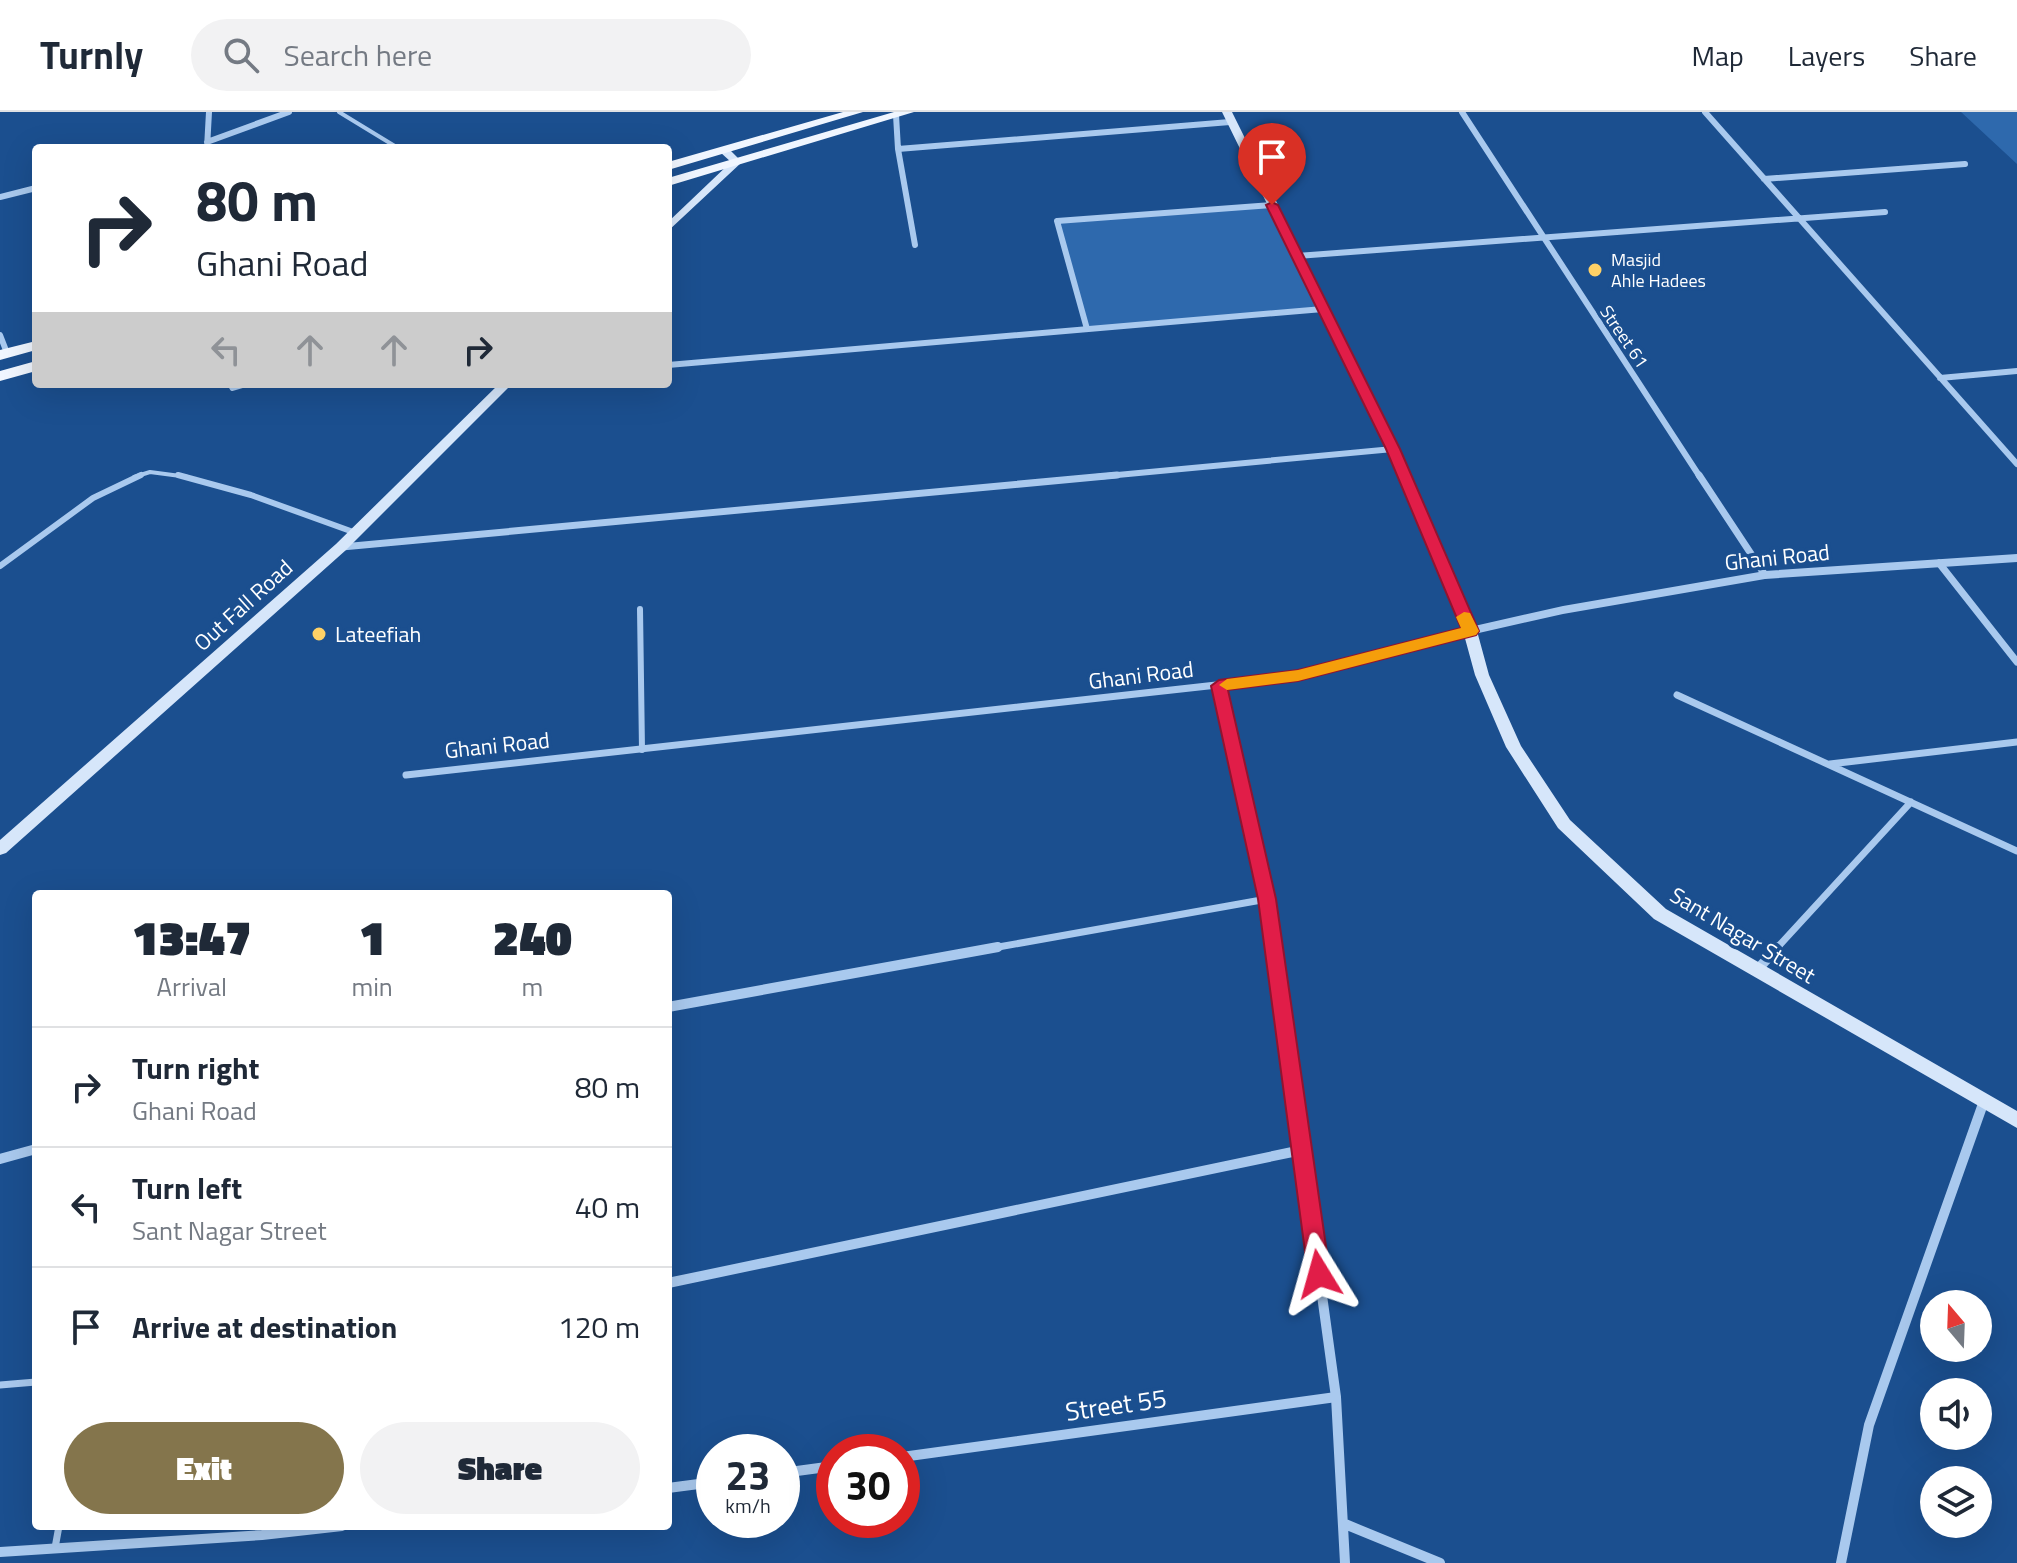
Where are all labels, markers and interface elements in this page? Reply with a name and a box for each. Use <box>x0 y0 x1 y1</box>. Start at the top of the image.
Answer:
search box <box>191 19 751 91</box>
text: Turnly <box>40 26 143 84</box>
text: Search here <box>283 32 432 78</box>
icon: search <box>219 33 263 77</box>
text: Map <box>1691 34 1744 77</box>
text: Layers <box>1788 34 1865 77</box>
text: Share <box>1909 34 1977 77</box>
pin <box>1238 123 1306 205</box>
icon: arrive <box>1250 135 1294 179</box>
text: 80 m <box>196 158 318 243</box>
icon: right <box>64 176 168 280</box>
text: Ghani Road <box>196 235 369 290</box>
place label: Masjid Ahle Hadees <box>1611 246 1706 294</box>
marker: Masjid Ahle Hadees <box>1586 261 1604 279</box>
street label: Street 61 <box>1594 300 1655 374</box>
icon: left <box>204 328 248 372</box>
icon: ahead <box>288 328 332 372</box>
icon: ahead <box>372 328 416 372</box>
icon: right <box>456 328 500 372</box>
street label: Ghani Road <box>1723 535 1831 579</box>
street label: Out Fall Road <box>186 551 300 659</box>
place label: Lateefiah <box>335 617 421 651</box>
marker: Lateefiah <box>310 625 328 643</box>
street label: Ghani Road <box>1087 652 1195 698</box>
street label: Ghani Road <box>443 723 551 767</box>
street label: Sant Nagar Street <box>1664 878 1823 992</box>
text: 13:47 <box>132 901 251 974</box>
text: 1 <box>359 901 385 974</box>
text: 240 <box>493 901 572 974</box>
text: Arrival <box>156 967 227 1006</box>
text: min <box>351 967 393 1006</box>
text: m <box>522 967 543 1006</box>
text: Turn right <box>132 1045 260 1091</box>
text: 80 m <box>575 1064 640 1110</box>
icon: right <box>64 1065 108 1109</box>
text: Ghani Road <box>132 1091 257 1130</box>
text: Turn left <box>132 1165 242 1211</box>
text: 40 m <box>575 1184 640 1230</box>
icon: left <box>64 1185 108 1229</box>
text: Sant Nagar Street <box>132 1211 327 1250</box>
position arrow <box>1277 1232 1361 1316</box>
north arrow <box>1920 1290 1992 1362</box>
map controls <box>1920 1290 1992 1538</box>
text: Arrive at destination <box>132 1304 397 1350</box>
text: 120 m <box>558 1304 640 1350</box>
icon: arrive <box>64 1305 108 1349</box>
street label: Street 55 <box>1063 1378 1169 1431</box>
button: sound <box>1920 1378 1992 1450</box>
button: Exit <box>64 1422 344 1514</box>
button: Share <box>360 1422 640 1514</box>
speed limit sign: 30 <box>816 1434 920 1538</box>
text: 23 <box>726 1445 770 1506</box>
button: layers <box>1920 1466 1992 1538</box>
text: km/h <box>725 1490 771 1521</box>

